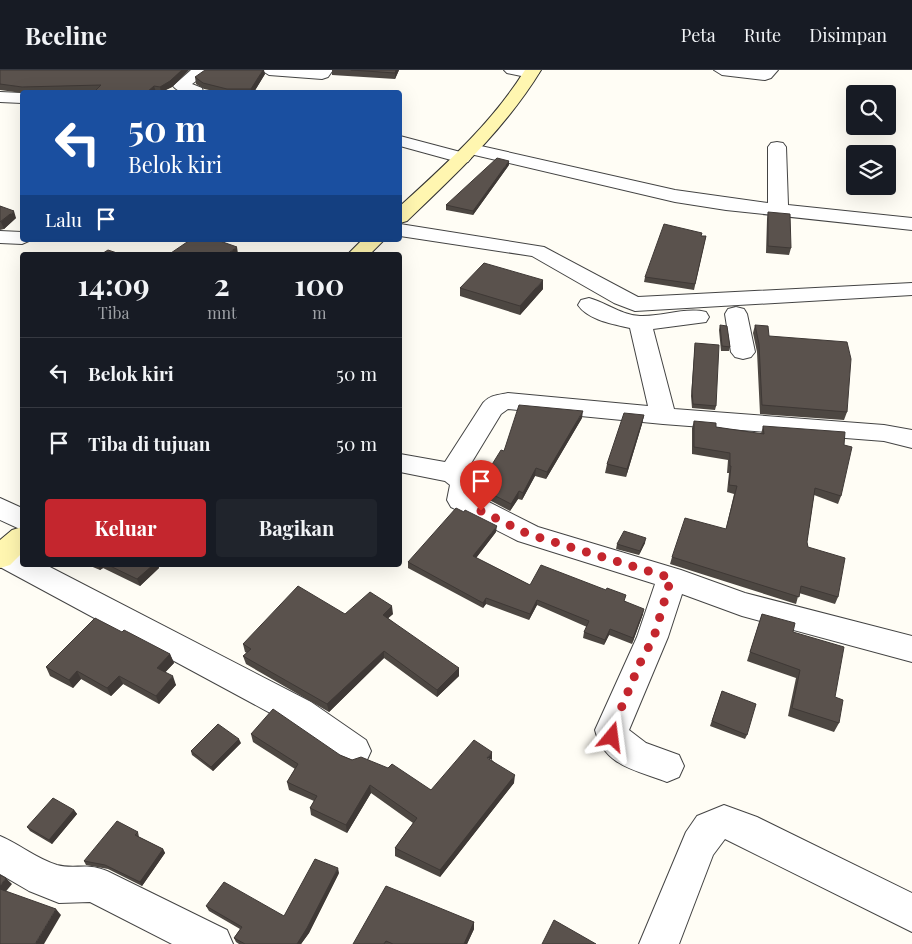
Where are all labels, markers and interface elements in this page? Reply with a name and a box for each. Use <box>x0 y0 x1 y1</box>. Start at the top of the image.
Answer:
text: Beeline <box>25 19 107 51</box>
text: Peta <box>681 23 716 47</box>
text: Rute <box>744 23 781 47</box>
text: Disimpan <box>809 23 887 47</box>
map controls <box>846 85 896 195</box>
button: search <box>846 85 896 135</box>
text: 50 m <box>128 104 206 151</box>
icon: left <box>45 110 110 175</box>
button: layers <box>846 145 896 195</box>
text: Belok kiri <box>128 149 222 179</box>
icon: arrive <box>92 205 120 233</box>
text: Lalu <box>45 206 82 232</box>
text: 14:09 <box>78 264 150 304</box>
text: 2 <box>214 264 230 304</box>
text: 100 <box>294 264 344 304</box>
text: Tiba <box>98 302 129 323</box>
text: mnt <box>207 302 237 323</box>
text: m <box>312 302 326 323</box>
icon: left <box>45 359 73 387</box>
text: Belok kiri <box>88 360 174 386</box>
text: 50 m <box>336 360 377 386</box>
icon: arrive <box>45 429 73 457</box>
text: Tiba di tujuan <box>88 430 210 456</box>
text: 50 m <box>336 430 377 456</box>
pin <box>460 460 502 511</box>
icon: arrive <box>467 467 495 495</box>
button: Keluar <box>45 499 206 557</box>
button: Bagikan <box>216 499 377 557</box>
position arrow <box>585 710 637 762</box>

